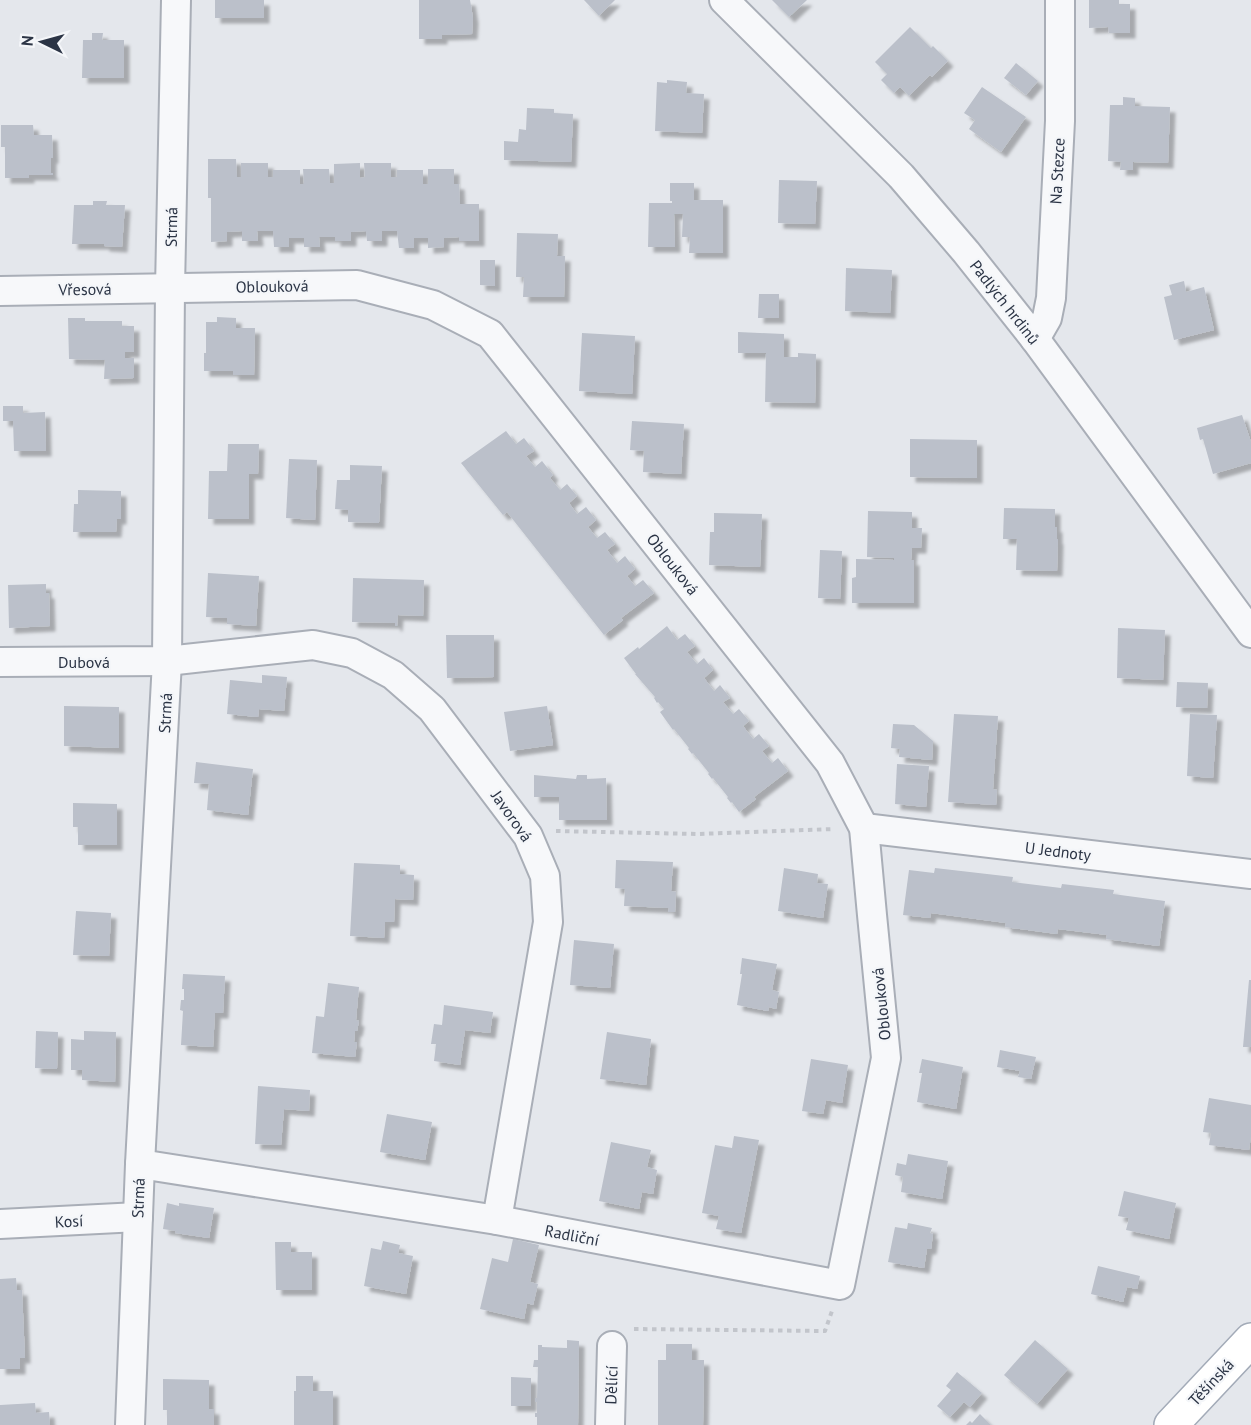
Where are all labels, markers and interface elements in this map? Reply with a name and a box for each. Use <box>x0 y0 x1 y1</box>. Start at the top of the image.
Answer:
north arrow <box>12 12 72 72</box>
text: N <box>17 35 37 47</box>
street label: Na Stezce <box>1045 137 1069 205</box>
street label: Strmá <box>161 207 181 247</box>
street label: Padlých hrdinů <box>966 256 1044 348</box>
street label: Oblouková <box>235 275 309 297</box>
street label: Vřesová <box>57 279 112 299</box>
street label: Oblouková <box>643 529 703 599</box>
street label: Dubová <box>58 652 110 672</box>
street label: Strmá <box>154 692 176 734</box>
street label: Javorová <box>487 786 537 846</box>
street label: U Jednoty <box>1024 837 1093 865</box>
street label: Oblouková <box>867 967 895 1041</box>
street label: Strmá <box>127 1178 149 1218</box>
street label: Kosí <box>54 1210 84 1232</box>
street label: Radliční <box>543 1220 601 1250</box>
street label: Těšínská <box>1184 1354 1238 1410</box>
street label: Dělící <box>600 1365 622 1405</box>

